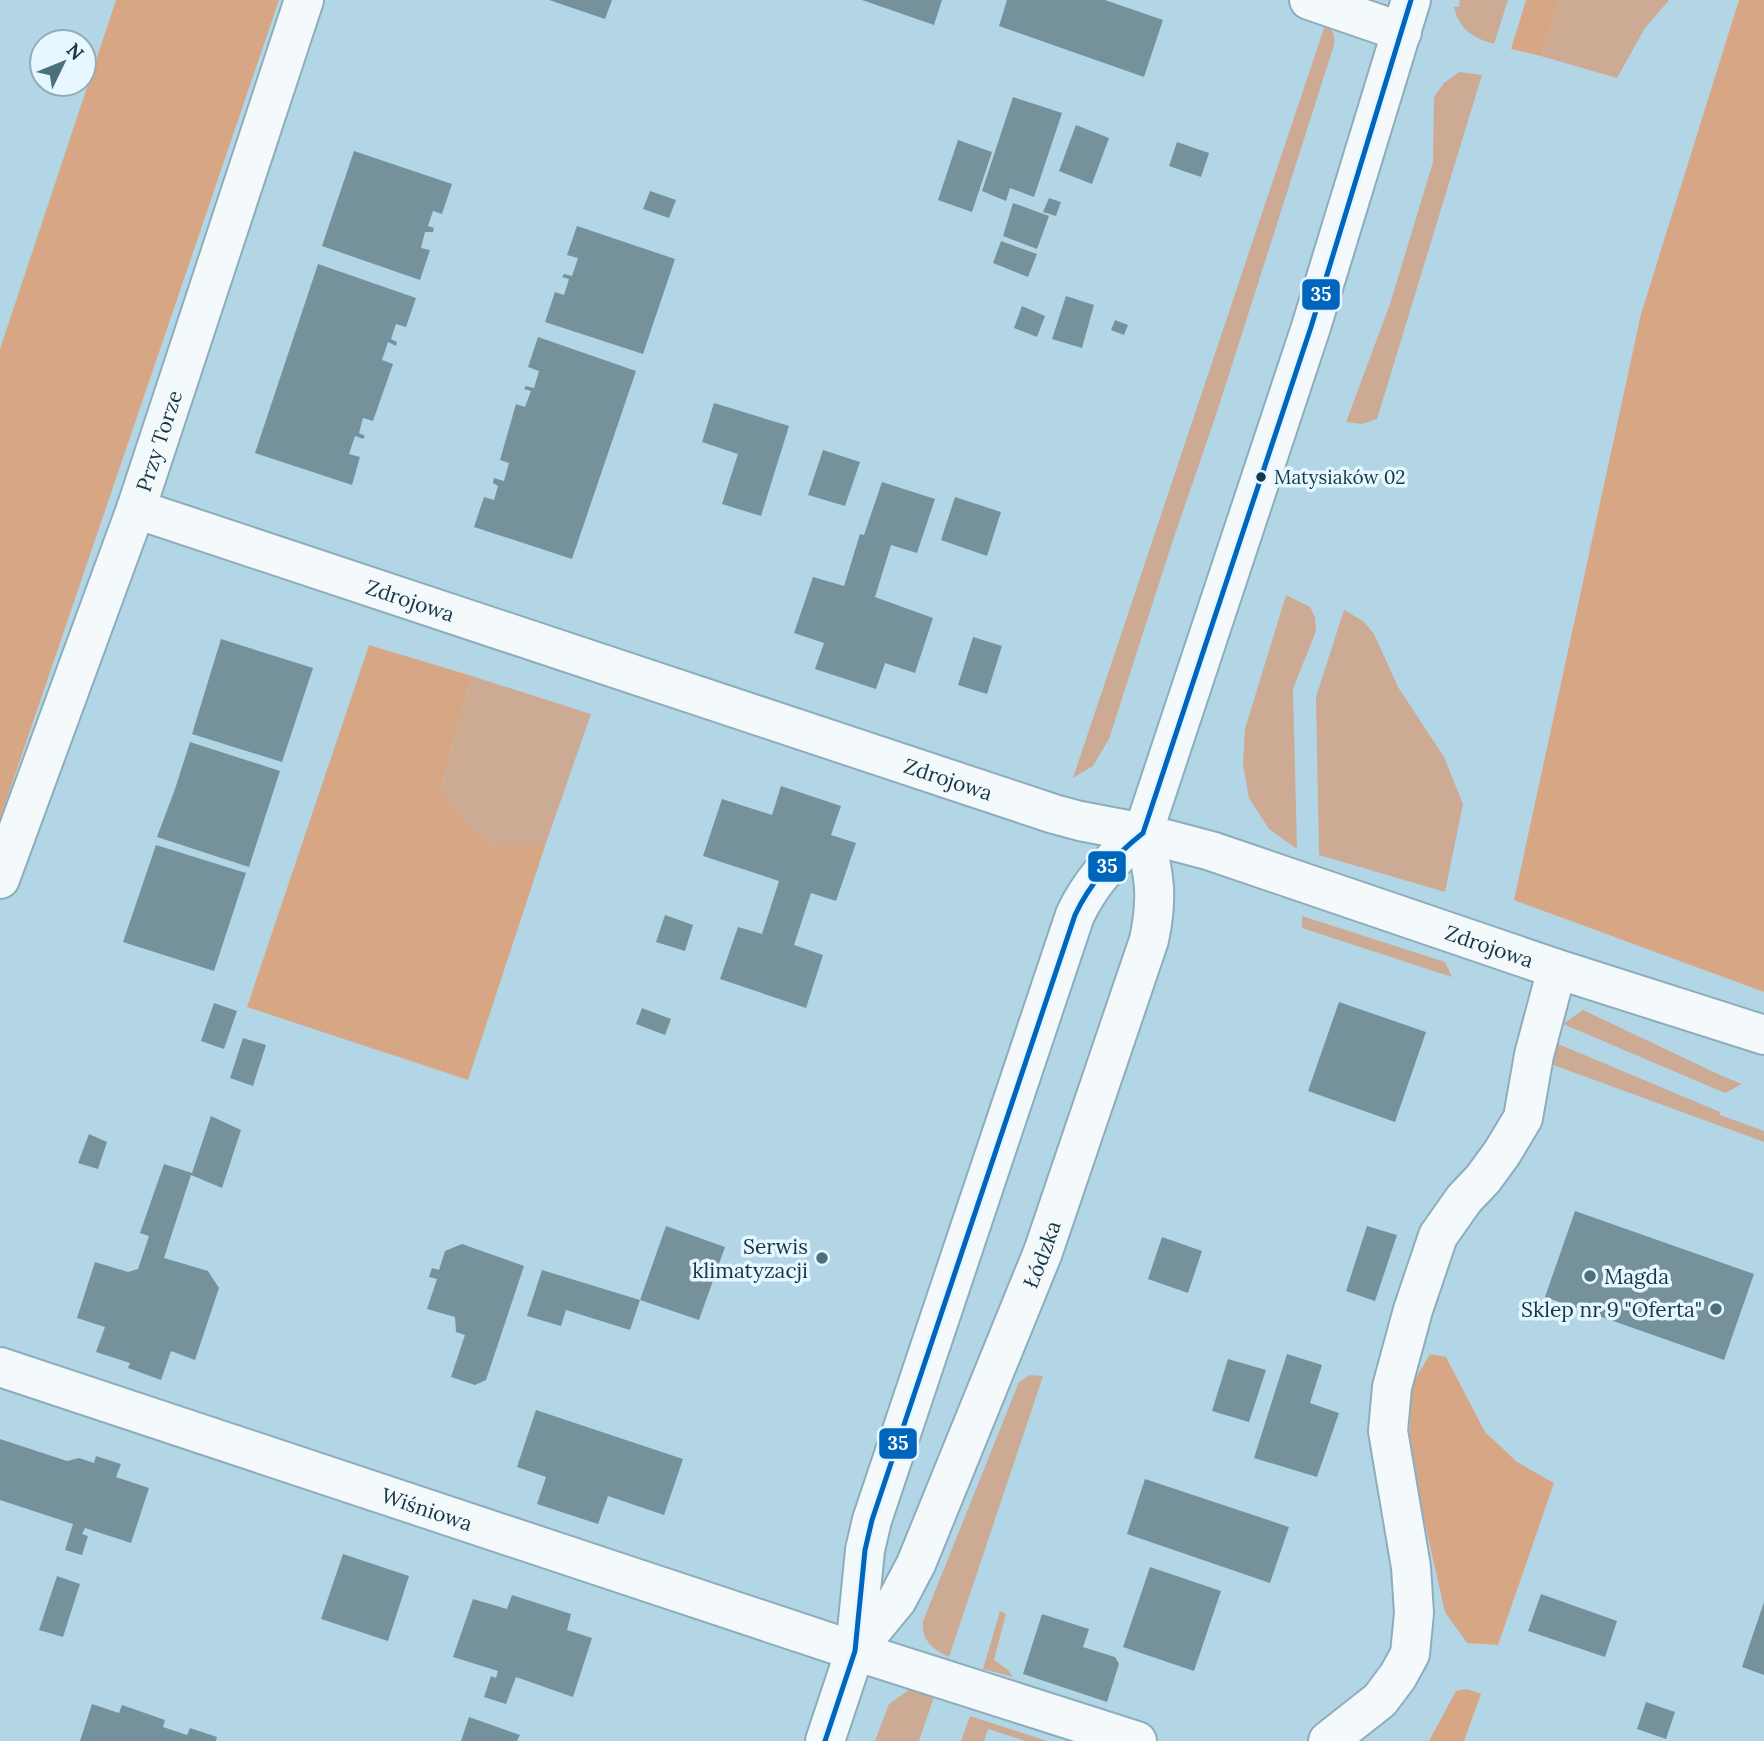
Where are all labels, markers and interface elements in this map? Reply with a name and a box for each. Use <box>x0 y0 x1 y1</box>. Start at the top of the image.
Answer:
north arrow <box>28 28 98 98</box>
text: N <box>62 38 89 65</box>
line badge: 35 <box>1301 278 1341 311</box>
text: 35 <box>1311 282 1331 306</box>
street label: Przy Torze <box>129 387 188 495</box>
place label: Matysiaków 02 <box>1274 465 1406 489</box>
marker: Matysiaków 02 <box>1254 470 1268 484</box>
street label: Zdrojowa <box>363 573 458 627</box>
street label: Zdrojowa <box>901 752 996 806</box>
line badge: 35 <box>1087 850 1127 883</box>
text: 35 <box>1097 854 1117 878</box>
street label: Zdrojowa <box>1442 918 1537 974</box>
street label: Łódzka <box>1016 1217 1066 1292</box>
place label: Serwis klimatyzacji <box>692 1233 808 1284</box>
marker: Serwis klimatyzacji <box>814 1250 830 1266</box>
place label: Magda <box>1604 1263 1669 1290</box>
marker: Magda <box>1582 1268 1598 1284</box>
place label: Sklep nr 9 "Oferta" <box>1521 1296 1702 1323</box>
marker: Sklep nr 9 "Oferta" <box>1708 1301 1724 1317</box>
line badge: 35 <box>878 1427 918 1460</box>
text: 35 <box>888 1431 908 1455</box>
street label: Wiśniowa <box>378 1481 476 1537</box>

